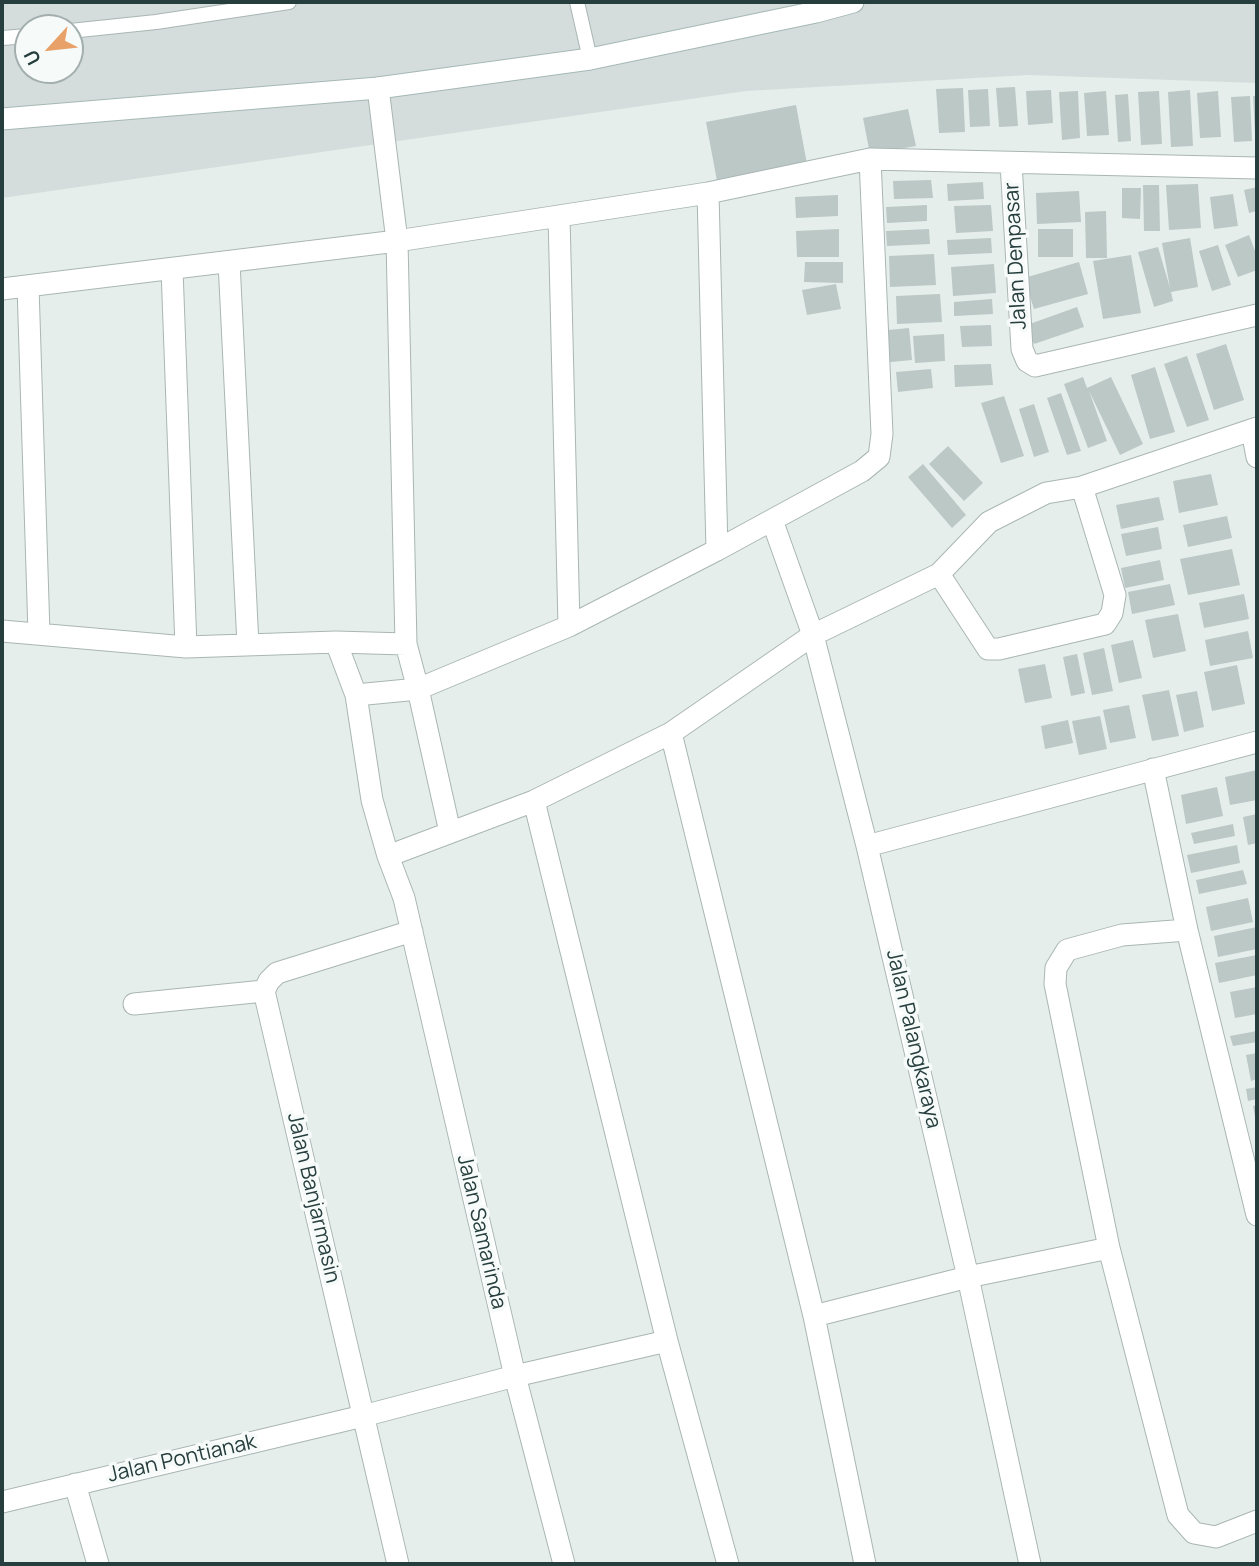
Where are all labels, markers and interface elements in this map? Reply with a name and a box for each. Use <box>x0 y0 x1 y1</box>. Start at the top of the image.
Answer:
north arrow <box>14 14 84 84</box>
text: U <box>17 46 47 70</box>
street label: Jalan Denpasar <box>1000 182 1032 330</box>
street label: Jalan Palangkaraya <box>880 947 946 1131</box>
street label: Jalan Banjarmasin <box>281 1110 345 1286</box>
street label: Jalan Samarinda <box>451 1152 511 1312</box>
street label: Jalan Pontianak <box>105 1430 259 1488</box>

